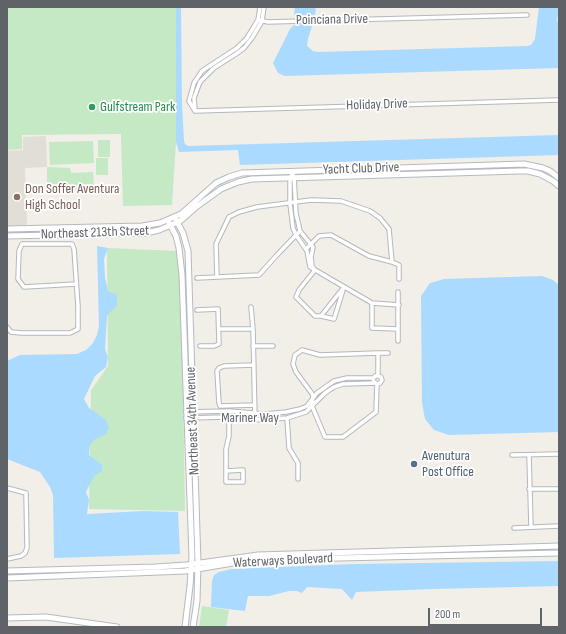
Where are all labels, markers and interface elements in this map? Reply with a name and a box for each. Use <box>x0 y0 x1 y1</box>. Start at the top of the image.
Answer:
street label: Poinciana Drive <box>296 11 368 29</box>
street label: Holiday Drive <box>346 96 408 114</box>
place label: Gulfstream Park <box>100 99 175 115</box>
marker: Gulfstream Park <box>87 102 97 112</box>
street label: Yacht Club Drive <box>322 159 400 179</box>
place label: Don Soffer Aventura High School <box>25 181 119 214</box>
marker: Don Soffer Aventura High School <box>12 192 22 202</box>
street label: Northeast 213th Street <box>40 223 150 243</box>
street label: Northeast 34th Avenue <box>183 367 203 475</box>
street label: Mariner Way <box>221 410 279 426</box>
place label: Avenutura Post Office <box>422 448 474 480</box>
marker: Avenutura Post Office <box>409 459 419 469</box>
street label: Waterways Boulevard <box>233 550 333 572</box>
scale bar <box>430 600 544 626</box>
text: 200 m <box>435 607 460 622</box>

